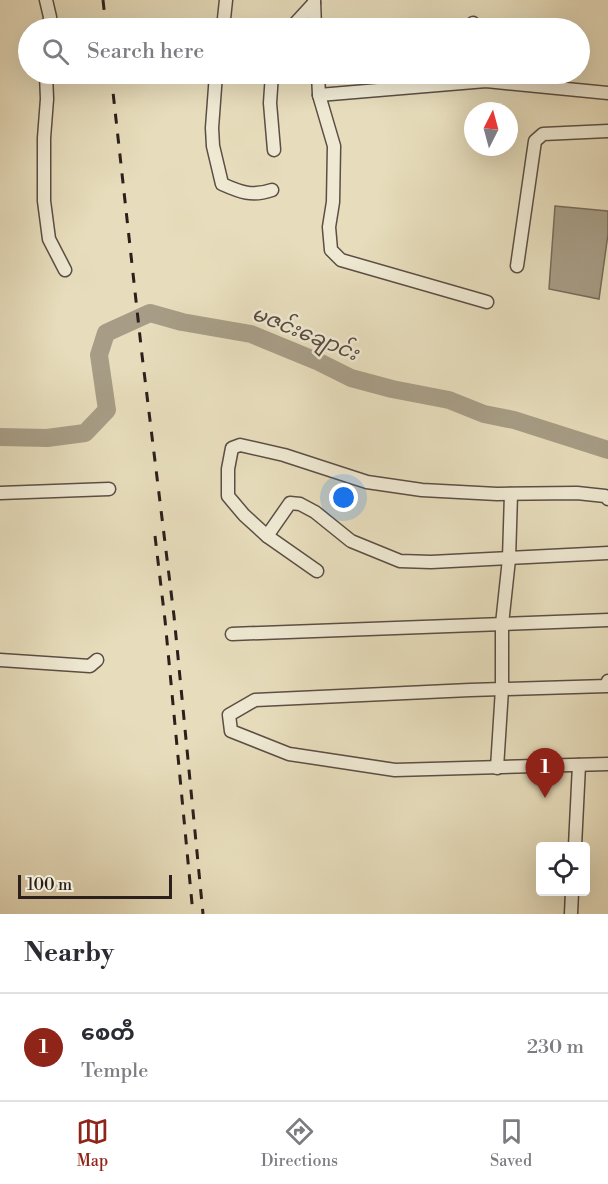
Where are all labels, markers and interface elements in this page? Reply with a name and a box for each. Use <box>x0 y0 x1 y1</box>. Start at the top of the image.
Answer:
search box <box>18 18 590 84</box>
icon: search <box>39 35 72 68</box>
text: Search here <box>87 38 204 65</box>
north arrow <box>464 102 518 156</box>
water label: မဇင်းချောင်း <box>247 298 365 371</box>
your location <box>329 483 358 512</box>
pin: 1 <box>526 748 564 798</box>
map controls <box>536 842 590 896</box>
button: locate <box>536 842 590 896</box>
scale bar <box>18 872 172 900</box>
text: 100 m <box>27 875 72 895</box>
text: Nearby <box>24 937 114 969</box>
text: စေတီ <box>81 1020 135 1047</box>
text: 1 <box>39 1035 48 1060</box>
text: 230 m <box>527 1035 584 1060</box>
text: Temple <box>81 1059 148 1084</box>
tab: Map <box>76 1115 109 1171</box>
tab: Directions <box>261 1115 338 1171</box>
tab: Saved <box>490 1115 532 1171</box>

